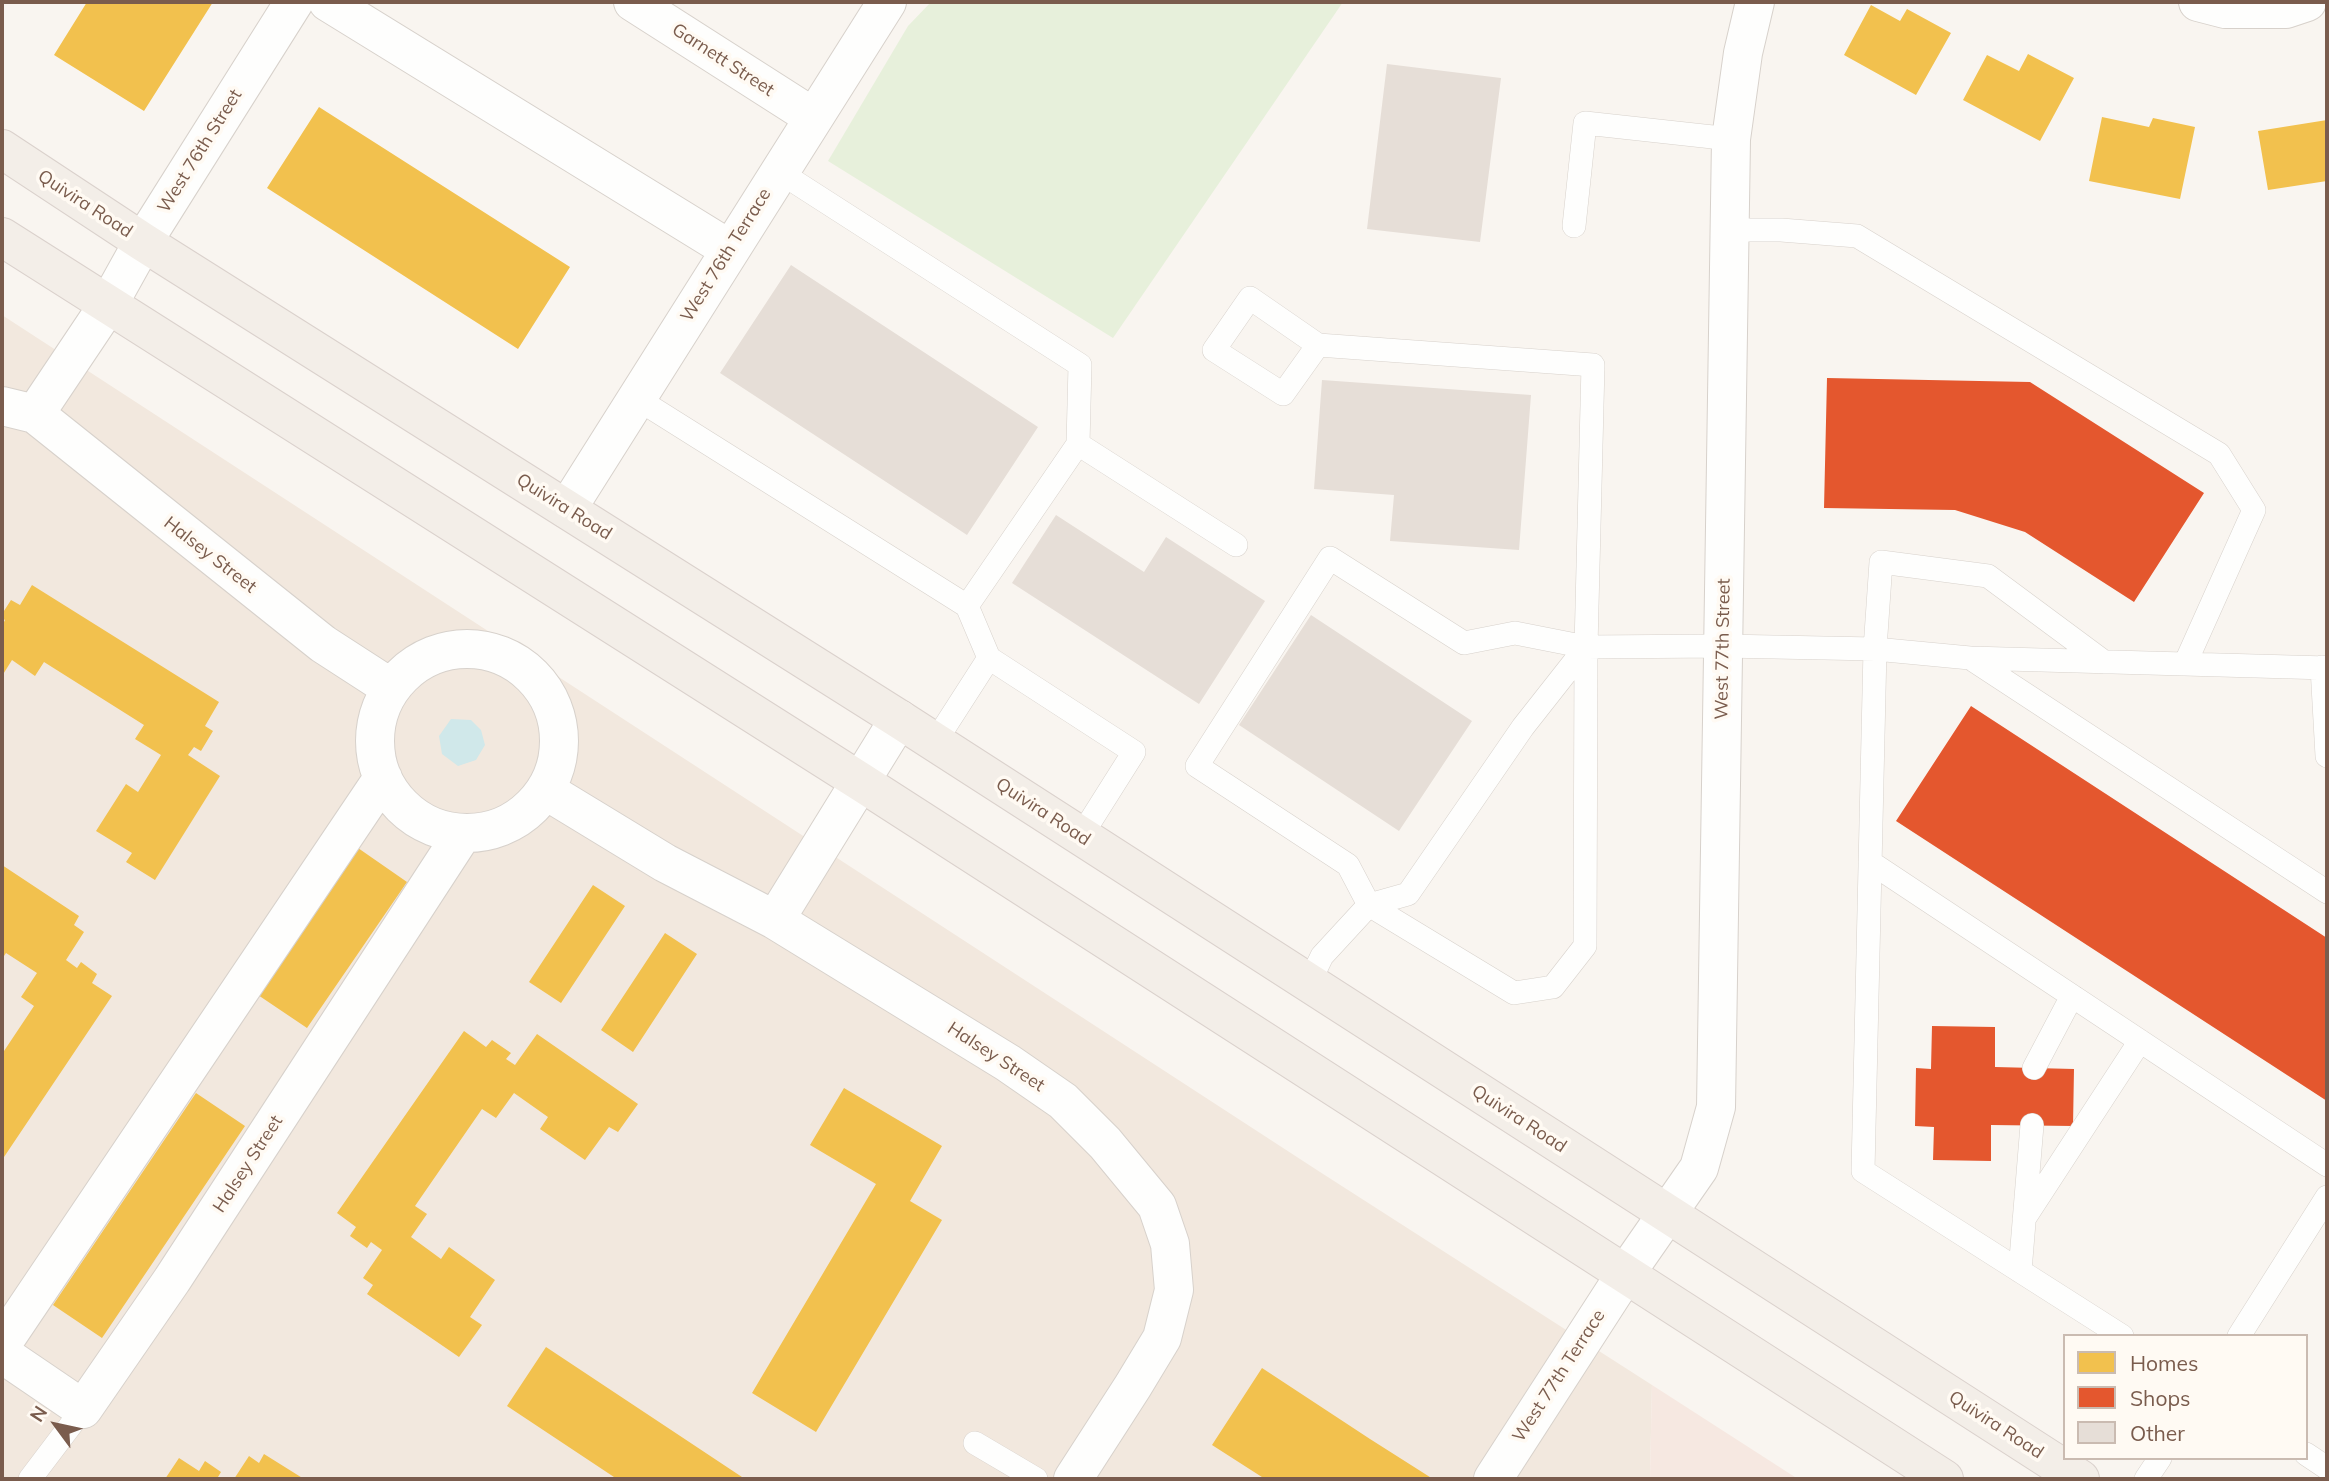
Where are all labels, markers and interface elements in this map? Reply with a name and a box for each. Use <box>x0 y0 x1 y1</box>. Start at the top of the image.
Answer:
street label: Garnett Street <box>668 19 778 101</box>
street label: West 76th Street <box>153 85 247 217</box>
street label: Quivira Road <box>34 165 136 243</box>
street label: West 76th Terrace <box>676 184 776 326</box>
street label: Quivira Road <box>512 469 616 545</box>
street label: Halsey Street <box>159 512 261 598</box>
street label: West 77th Street <box>1711 578 1735 720</box>
street label: Quivira Road <box>992 773 1094 851</box>
street label: Halsey Street <box>943 1018 1049 1096</box>
street label: Quivira Road <box>1468 1080 1570 1158</box>
street label: Halsey Street <box>209 1111 287 1217</box>
street label: West 77th Terrace <box>1508 1306 1610 1446</box>
legend <box>2063 1334 2308 1460</box>
text: Homes <box>2130 1350 2198 1376</box>
text: Shops <box>2130 1385 2190 1411</box>
street label: Quivira Road <box>1945 1386 2047 1464</box>
north arrow <box>21 1390 91 1460</box>
text: N <box>24 1401 52 1426</box>
text: Other <box>2130 1420 2185 1446</box>

